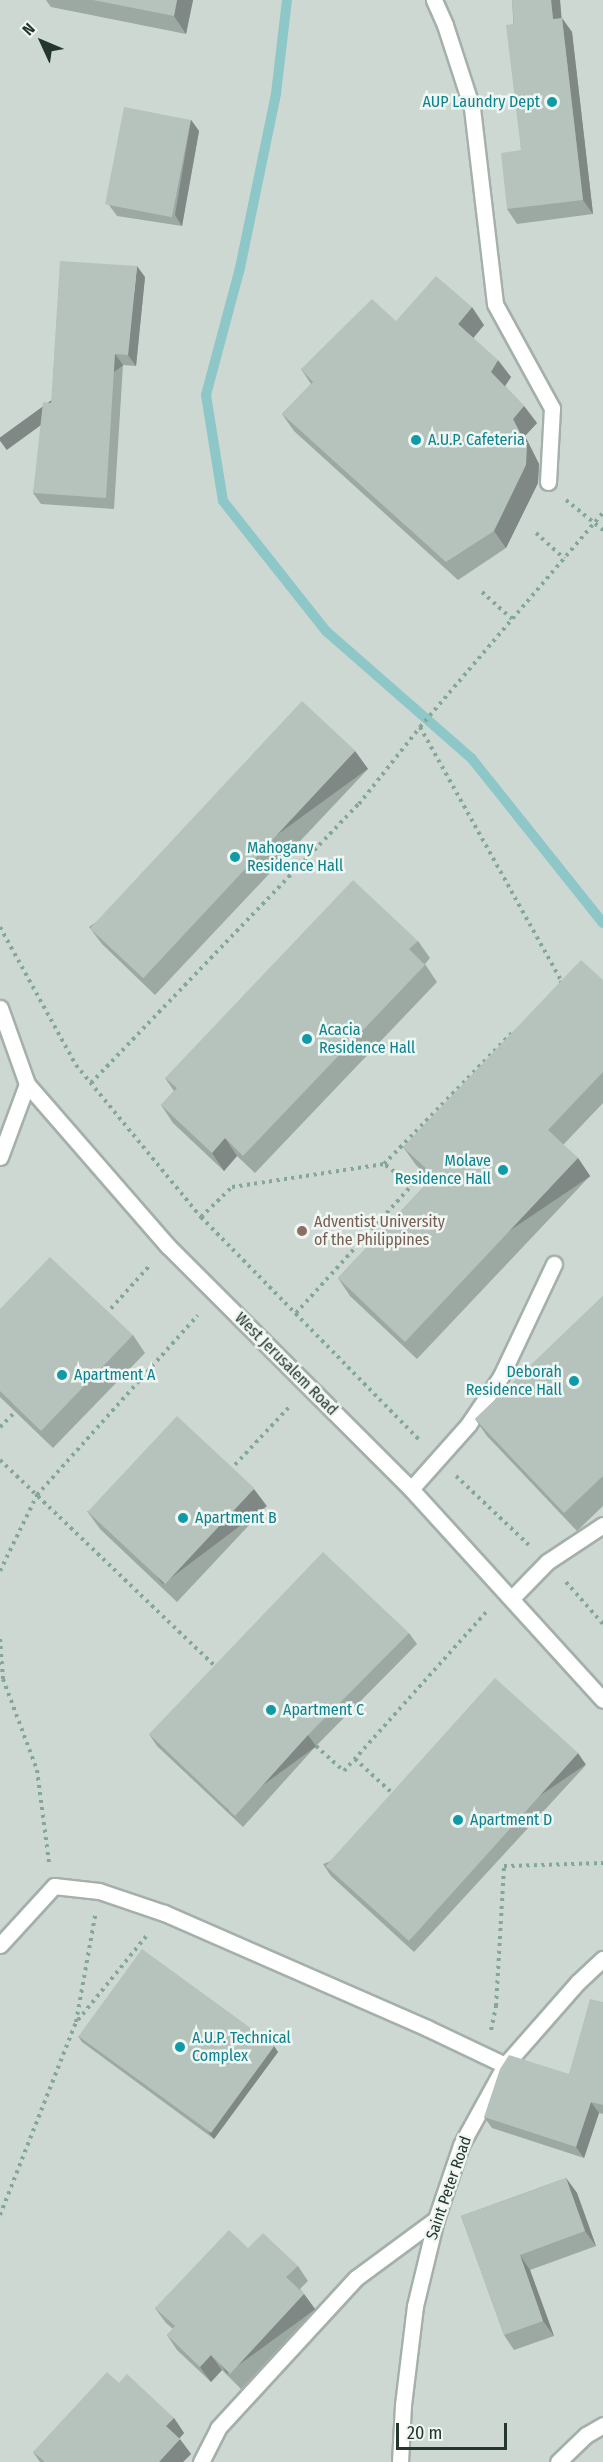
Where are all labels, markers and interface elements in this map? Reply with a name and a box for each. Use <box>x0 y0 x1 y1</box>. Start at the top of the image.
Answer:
north arrow <box>12 12 72 72</box>
text: N <box>19 19 39 39</box>
place label: AUP Laundry Dept <box>423 92 540 112</box>
marker: AUP Laundry Dept <box>545 95 559 109</box>
place label: A.U.P. Cafeteria <box>428 430 525 450</box>
marker: A.U.P. Cafeteria <box>409 433 423 447</box>
place label: Mahogany Residence Hall <box>247 838 343 876</box>
marker: Mahogany Residence Hall <box>228 850 242 864</box>
place label: Acacia Residence Hall <box>319 1020 415 1058</box>
marker: Acacia Residence Hall <box>300 1032 314 1046</box>
place label: Molave Residence Hall <box>395 1151 491 1189</box>
marker: Molave Residence Hall <box>496 1163 510 1177</box>
place label: Adventist University of the Philippines <box>314 1212 445 1250</box>
marker: Adventist University of the Philippines <box>295 1224 309 1238</box>
street label: West Jerusalem Road <box>231 1309 341 1419</box>
place label: Deborah Residence Hall <box>466 1362 562 1400</box>
place label: Apartment A <box>74 1365 155 1385</box>
marker: Apartment A <box>55 1368 69 1382</box>
marker: Deborah Residence Hall <box>567 1374 581 1388</box>
place label: Apartment B <box>195 1508 277 1528</box>
marker: Apartment B <box>176 1511 190 1525</box>
place label: Apartment C <box>283 1700 364 1720</box>
marker: Apartment C <box>264 1703 278 1717</box>
place label: Apartment D <box>470 1810 552 1830</box>
marker: Apartment D <box>451 1813 465 1827</box>
place label: A.U.P. Technical Complex <box>192 2028 291 2066</box>
marker: A.U.P. Technical Complex <box>173 2040 187 2054</box>
street label: Saint Peter Road <box>422 2134 476 2242</box>
scale bar <box>399 2411 510 2449</box>
text: 20 m <box>407 2422 442 2444</box>

